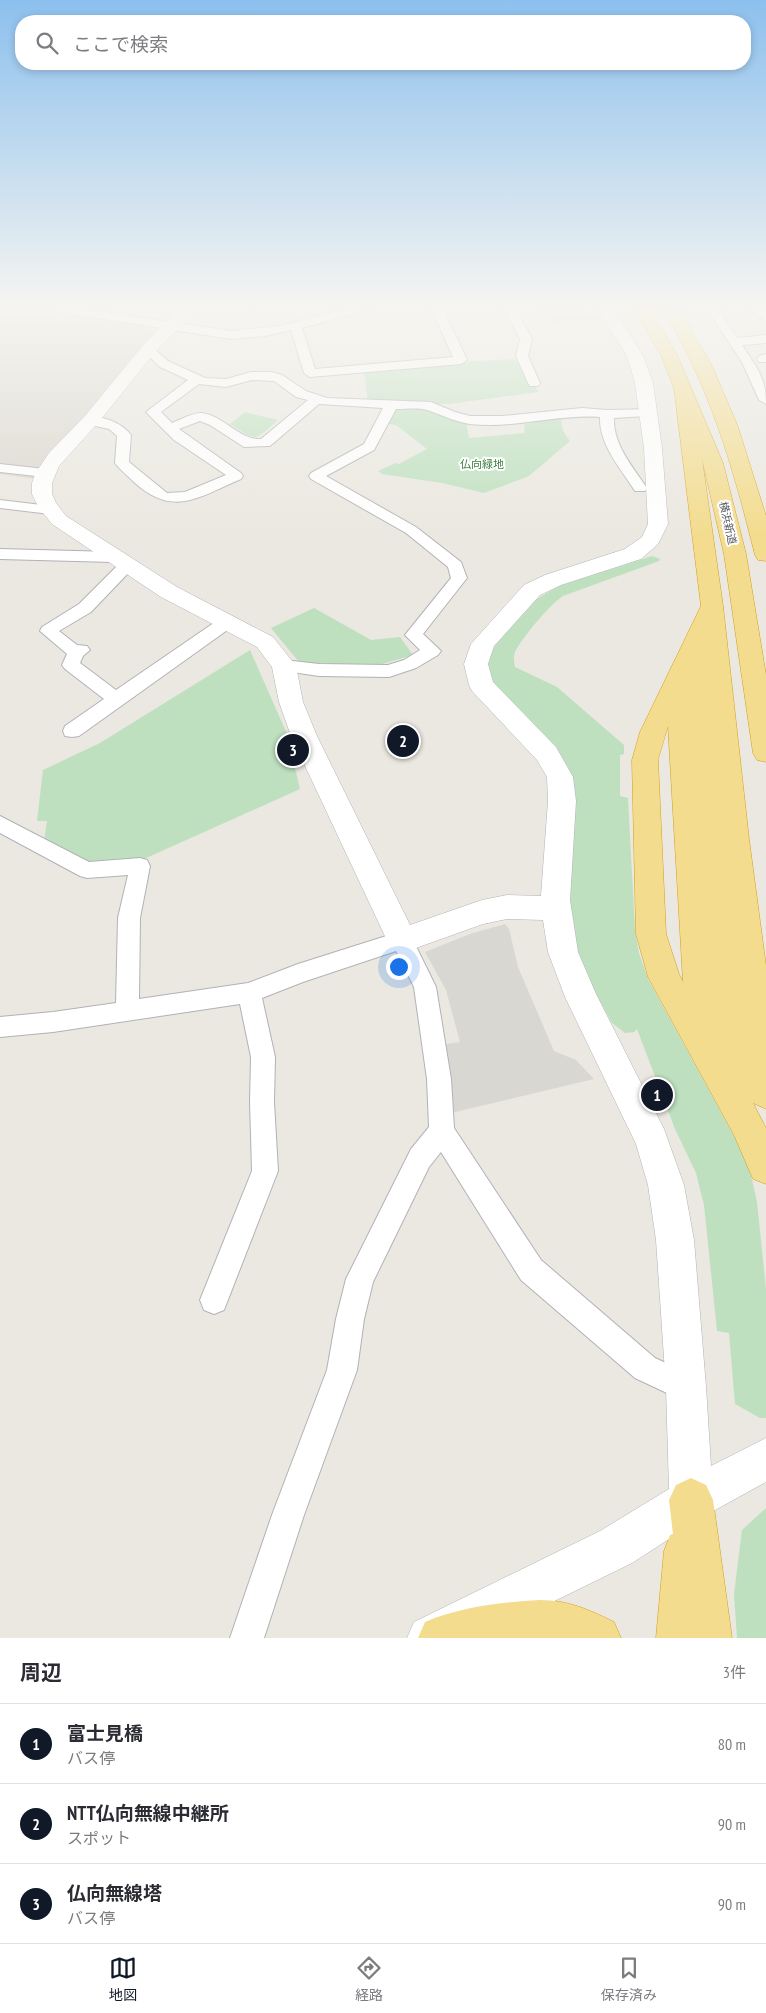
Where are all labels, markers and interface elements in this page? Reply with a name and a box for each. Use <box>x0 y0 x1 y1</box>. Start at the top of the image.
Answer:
search box <box>15 15 751 70</box>
icon: search <box>33 29 61 57</box>
text: ここで検索 <box>73 32 168 56</box>
park label: 仏向緑地 <box>460 457 504 471</box>
street label: 横浜新道 <box>716 500 740 546</box>
pin: 2 <box>387 722 419 760</box>
pin: 3 <box>277 731 309 769</box>
your location <box>386 954 412 980</box>
pin: 1 <box>641 1076 673 1114</box>
text: 周辺 <box>20 1659 62 1686</box>
text: 3件 <box>723 1662 746 1682</box>
text: 富士見橋 <box>67 1721 143 1745</box>
text: 1 <box>32 1734 40 1754</box>
text: 80 m <box>718 1734 746 1754</box>
text: バス停 <box>67 1748 115 1768</box>
text: NTT仏向無線中継所 <box>67 1801 229 1825</box>
text: 2 <box>32 1814 40 1834</box>
text: 90 m <box>718 1814 746 1834</box>
text: スポット <box>67 1828 131 1848</box>
text: 仏向無線塔 <box>67 1881 162 1905</box>
text: 3 <box>32 1894 40 1914</box>
text: 90 m <box>718 1894 746 1914</box>
text: バス停 <box>67 1908 115 1928</box>
tab: 地図 <box>109 1954 137 2004</box>
tab: 経路 <box>355 1954 383 2004</box>
tab: 保存済み <box>601 1954 657 2004</box>

